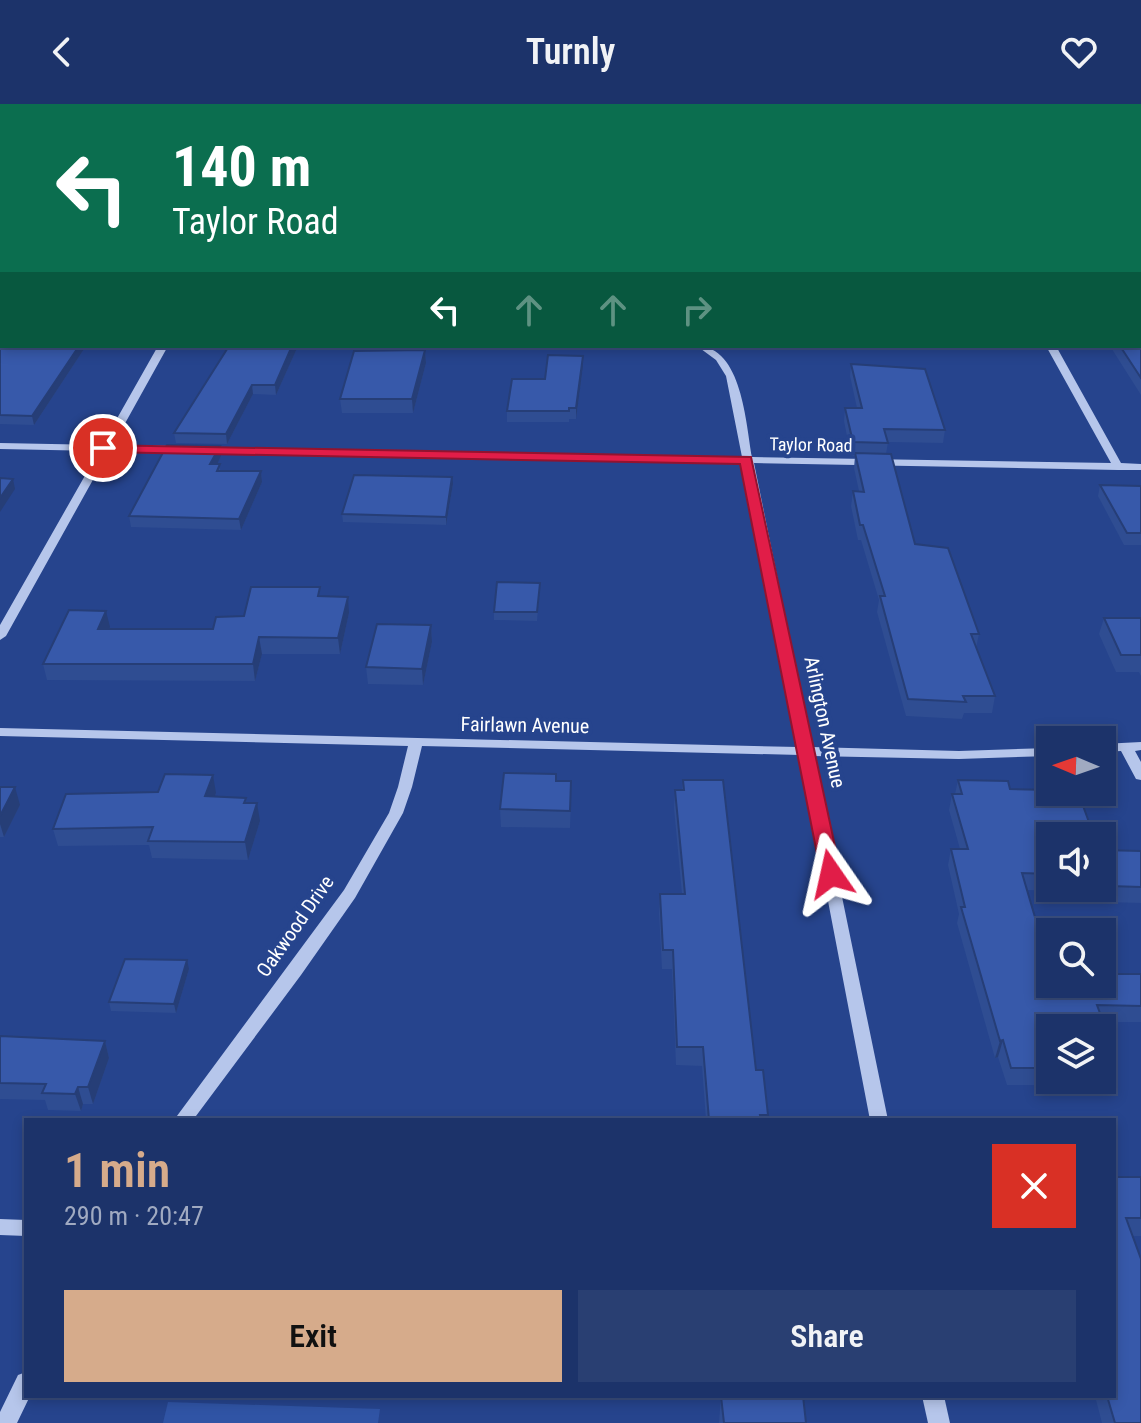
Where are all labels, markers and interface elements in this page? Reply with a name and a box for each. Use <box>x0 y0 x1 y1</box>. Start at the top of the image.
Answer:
icon: back <box>40 30 84 74</box>
icon: heart <box>1057 30 1101 74</box>
text: Turnly <box>526 31 615 73</box>
text: 140 m <box>172 134 311 200</box>
icon: left <box>40 136 144 240</box>
text: Taylor Road <box>172 201 339 243</box>
icon: left <box>423 288 467 332</box>
icon: ahead <box>507 288 551 332</box>
icon: ahead <box>591 288 635 332</box>
icon: right <box>675 288 719 332</box>
pin <box>69 414 137 482</box>
icon: arrive <box>81 426 125 470</box>
street label: Taylor Road <box>769 433 853 456</box>
street label: Arlington Avenue <box>799 654 851 790</box>
street label: Fairlawn Avenue <box>461 712 589 738</box>
north arrow <box>1036 726 1116 806</box>
map controls <box>1036 726 1116 1094</box>
button: sound <box>1036 822 1116 902</box>
position arrow <box>789 832 873 916</box>
street label: Oakwood Drive <box>251 871 339 981</box>
button: search <box>1036 918 1116 998</box>
button: layers <box>1036 1014 1116 1094</box>
text: 1 min <box>64 1142 170 1199</box>
button: close <box>992 1144 1076 1228</box>
text: 290 m · 20:47 <box>64 1201 204 1231</box>
button: Exit <box>64 1290 562 1382</box>
button: Share <box>578 1290 1076 1382</box>

